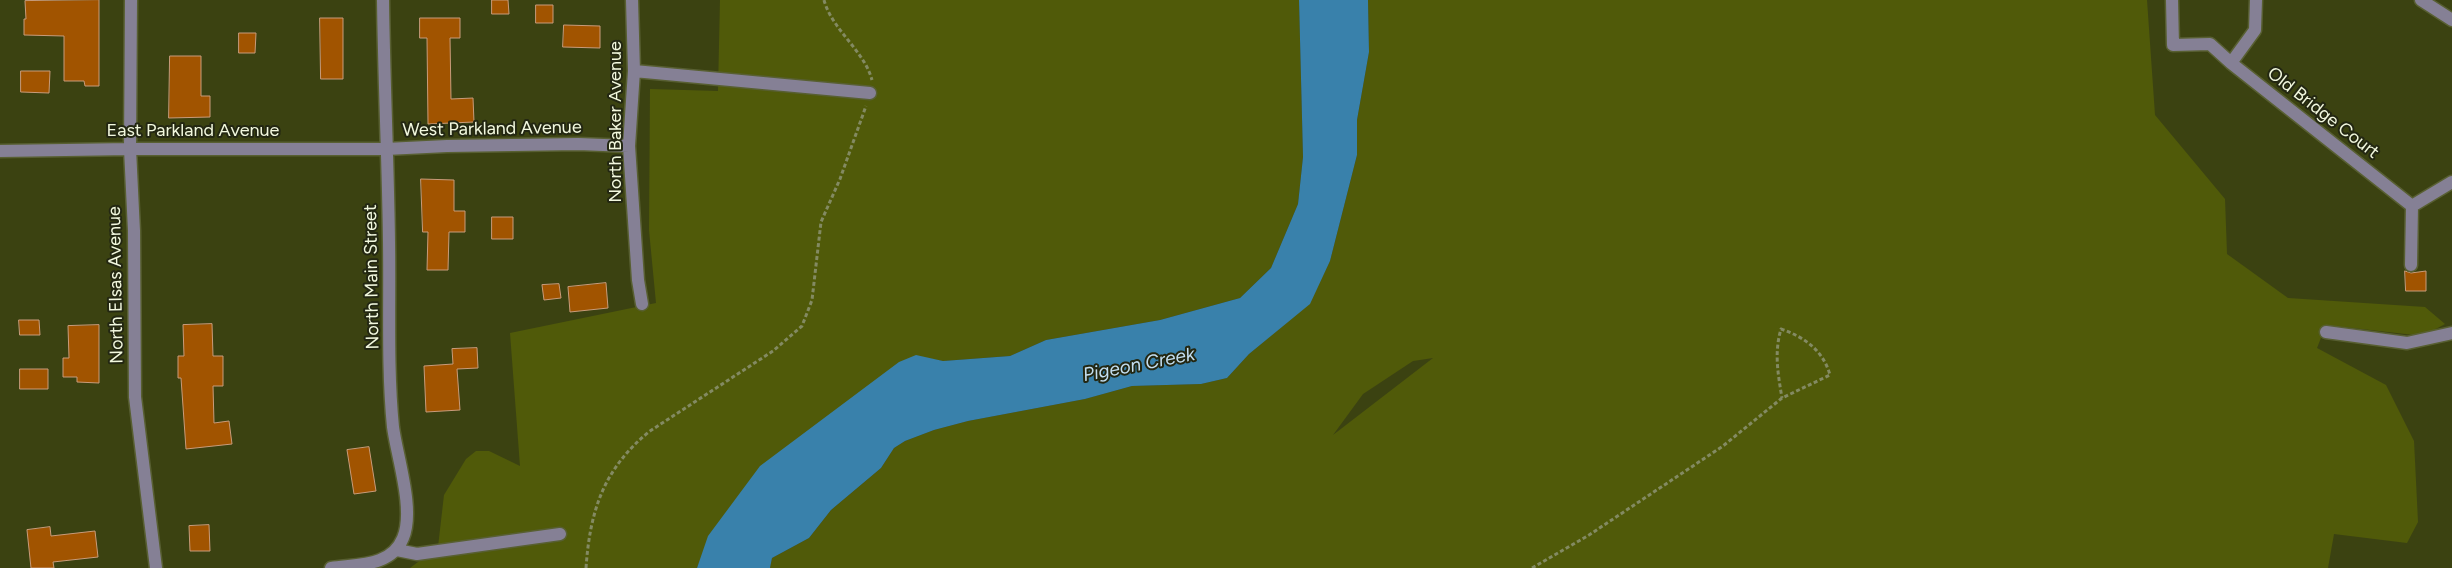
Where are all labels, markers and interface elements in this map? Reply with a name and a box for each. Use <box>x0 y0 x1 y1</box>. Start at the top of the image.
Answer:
street label: North Baker Avenue <box>605 41 627 203</box>
street label: Old Bridge Court <box>2263 63 2383 163</box>
street label: West Parkland Avenue <box>402 117 582 141</box>
street label: East Parkland Avenue <box>107 120 279 142</box>
street label: North Main Street <box>360 204 384 350</box>
street label: North Elsas Avenue <box>104 206 128 364</box>
water label: Pigeon Creek <box>1081 343 1197 387</box>

